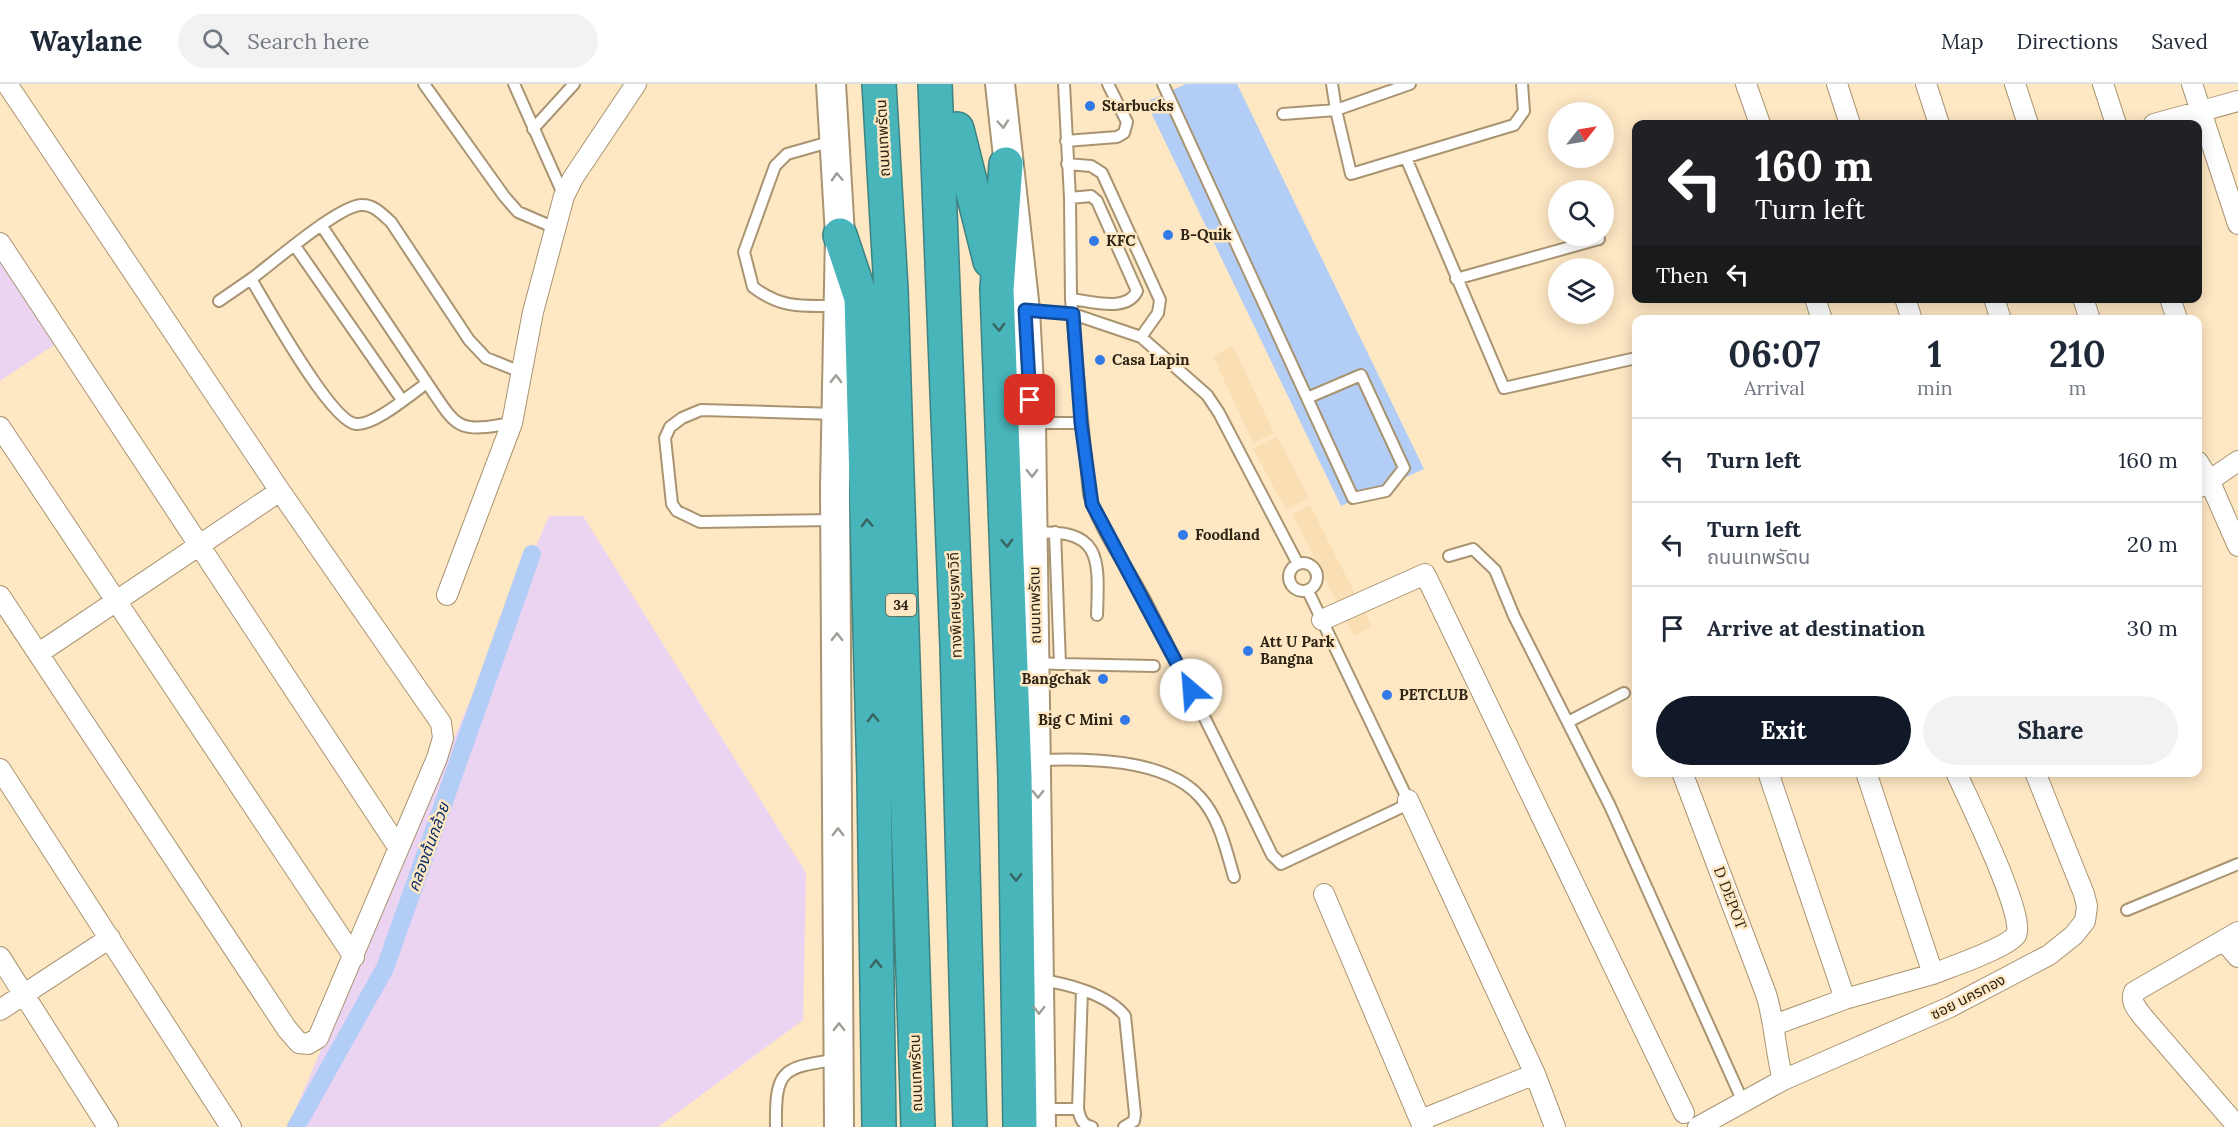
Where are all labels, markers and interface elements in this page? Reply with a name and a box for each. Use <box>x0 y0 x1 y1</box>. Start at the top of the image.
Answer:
search box <box>178 14 598 68</box>
text: Waylane <box>30 23 142 59</box>
icon: search <box>199 25 232 58</box>
text: Search here <box>247 27 370 55</box>
text: Map <box>1941 28 1984 55</box>
text: Directions <box>2017 28 2118 55</box>
text: Saved <box>2151 28 2208 55</box>
place label: Starbucks <box>1102 96 1174 115</box>
street label: ถนนเทพรัตน <box>871 99 894 177</box>
marker: Starbucks <box>1083 99 1097 113</box>
north arrow <box>1548 102 1614 168</box>
map controls <box>1548 102 1614 324</box>
one-way arrow <box>996 119 1009 128</box>
text: 160 m <box>1755 139 1873 193</box>
icon: left <box>1656 144 1734 222</box>
one-way arrow <box>831 172 844 181</box>
button: search <box>1548 180 1614 246</box>
text: Turn left <box>1755 192 1865 226</box>
place label: B-Quik <box>1180 225 1232 244</box>
marker: B-Quik <box>1161 228 1175 242</box>
place label: KFC <box>1106 231 1136 250</box>
marker: KFC <box>1087 234 1101 248</box>
button: layers <box>1548 258 1614 324</box>
icon: left <box>1721 258 1754 291</box>
text: Then <box>1656 261 1709 289</box>
one-way arrow <box>992 322 1005 331</box>
text: 06:07 <box>1728 331 1821 377</box>
text: 1 <box>1928 331 1942 377</box>
text: 210 <box>2049 331 2106 377</box>
place label: Casa Lapin <box>1112 350 1190 369</box>
marker: Casa Lapin <box>1093 353 1107 367</box>
one-way arrow <box>830 374 842 383</box>
pin <box>1004 374 1055 425</box>
text: Arrival <box>1744 375 1805 400</box>
text: min <box>1917 375 1953 400</box>
text: m <box>2068 375 2086 400</box>
icon: arrive <box>1013 383 1046 416</box>
icon: left <box>1656 444 1689 477</box>
text: Turn left <box>1707 446 1801 474</box>
text: 160 m <box>2118 446 2178 474</box>
one-way arrow <box>1026 468 1039 477</box>
text: Turn left <box>1707 515 1801 543</box>
one-way arrow <box>861 519 874 528</box>
place label: Foodland <box>1195 525 1260 544</box>
marker: Foodland <box>1176 528 1190 542</box>
icon: left <box>1656 528 1689 561</box>
text: 20 m <box>2127 530 2178 558</box>
one-way arrow <box>1000 538 1013 547</box>
text: ถนนเทพรัตน <box>1707 544 1810 569</box>
street label: ทางพิเศษบูรพาวิถี <box>943 552 966 658</box>
street label: ถนนเทพรัตน <box>1024 566 1045 644</box>
road number: 34 <box>886 594 916 616</box>
icon: arrive <box>1656 612 1689 645</box>
text: Arrive at destination <box>1707 614 1925 642</box>
text: 30 m <box>2127 614 2178 642</box>
one-way arrow <box>830 632 843 641</box>
place label: Att U Park Bangna <box>1260 632 1335 668</box>
marker: Att U Park Bangna <box>1241 644 1255 658</box>
position arrow <box>1159 658 1223 722</box>
place label: Bangchak <box>1022 669 1091 688</box>
marker: Bangchak <box>1096 672 1110 686</box>
place label: PETCLUB <box>1399 685 1468 704</box>
marker: PETCLUB <box>1380 688 1394 702</box>
button: Exit <box>1656 696 1911 765</box>
button: Share <box>1923 696 2178 765</box>
place label: Big C Mini <box>1038 710 1113 729</box>
marker: Big C Mini <box>1118 713 1132 727</box>
one-way arrow <box>866 714 879 723</box>
one-way arrow <box>1032 789 1044 798</box>
water label: คลองต้นกล้วย <box>403 799 454 894</box>
one-way arrow <box>832 827 844 836</box>
street label: D DEPOT <box>1710 864 1751 932</box>
one-way arrow <box>1010 873 1023 882</box>
one-way arrow <box>870 959 883 968</box>
street label: ซอย นครทอง <box>1927 970 2008 1023</box>
one-way arrow <box>1033 1005 1046 1014</box>
one-way arrow <box>833 1022 845 1031</box>
street label: ถนนเทพรัตน <box>905 1034 926 1112</box>

